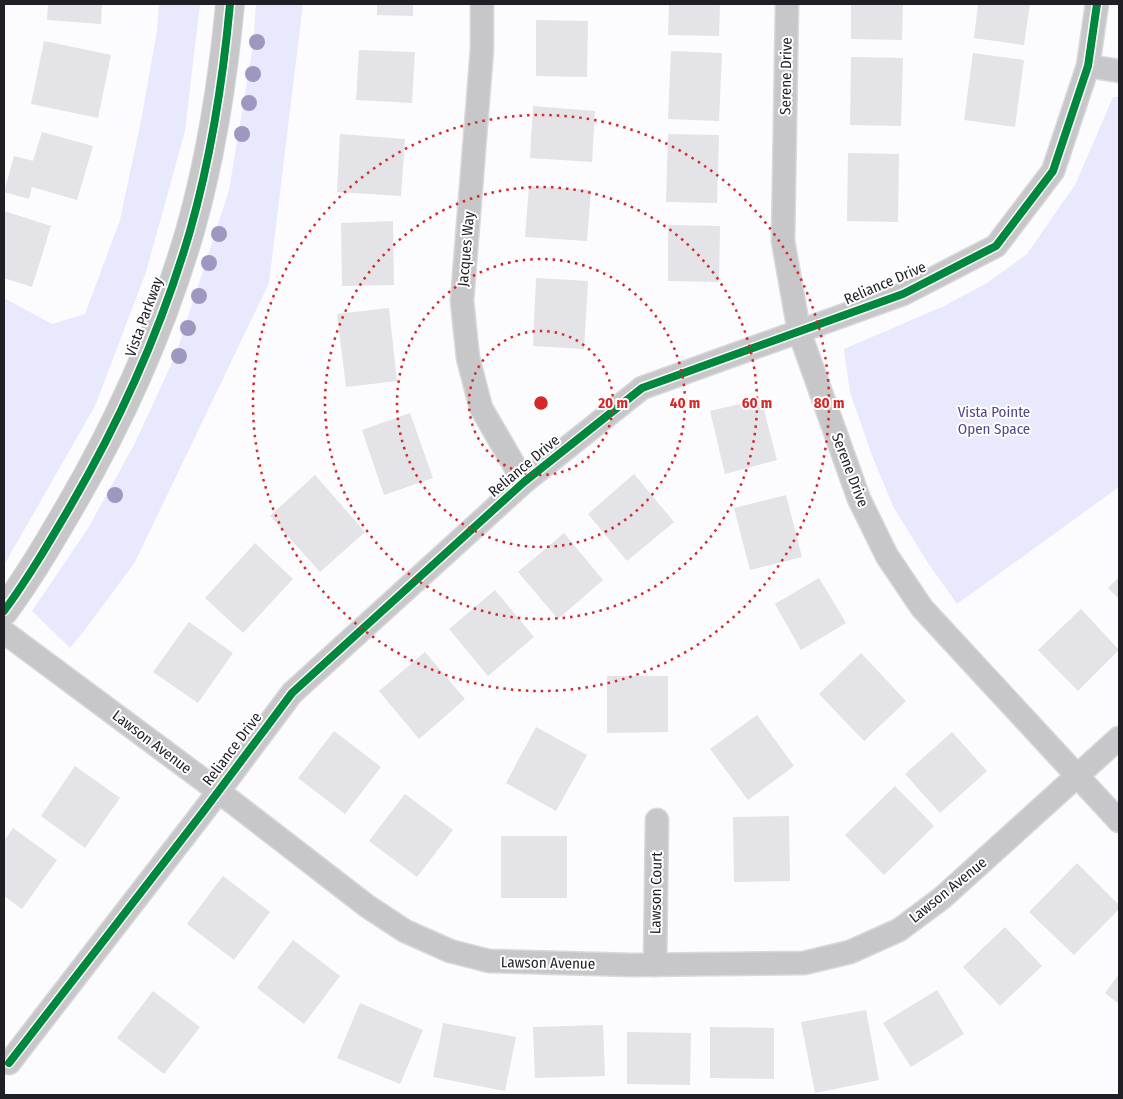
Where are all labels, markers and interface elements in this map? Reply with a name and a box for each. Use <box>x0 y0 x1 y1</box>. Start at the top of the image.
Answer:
street label: Serene Drive <box>776 37 796 115</box>
street label: Jacques Way <box>454 210 478 287</box>
street label: Reliance Drive <box>841 258 929 308</box>
street label: Vista Parkway <box>121 274 167 359</box>
centre of rings <box>532 394 550 412</box>
text: 20 m <box>597 394 628 412</box>
text: 40 m <box>670 394 700 412</box>
text: 60 m <box>742 394 772 412</box>
text: 80 m <box>814 394 844 412</box>
park label: Vista Pointe Open Space <box>958 403 1030 438</box>
street label: Reliance Drive <box>485 431 563 501</box>
street label: Serene Drive <box>828 431 872 509</box>
street label: Lawson Avenue <box>109 706 195 778</box>
street label: Reliance Drive <box>199 709 265 789</box>
street label: Lawson Court <box>646 851 666 934</box>
street label: Lawson Avenue <box>906 853 990 927</box>
street label: Lawson Avenue <box>501 953 595 973</box>

